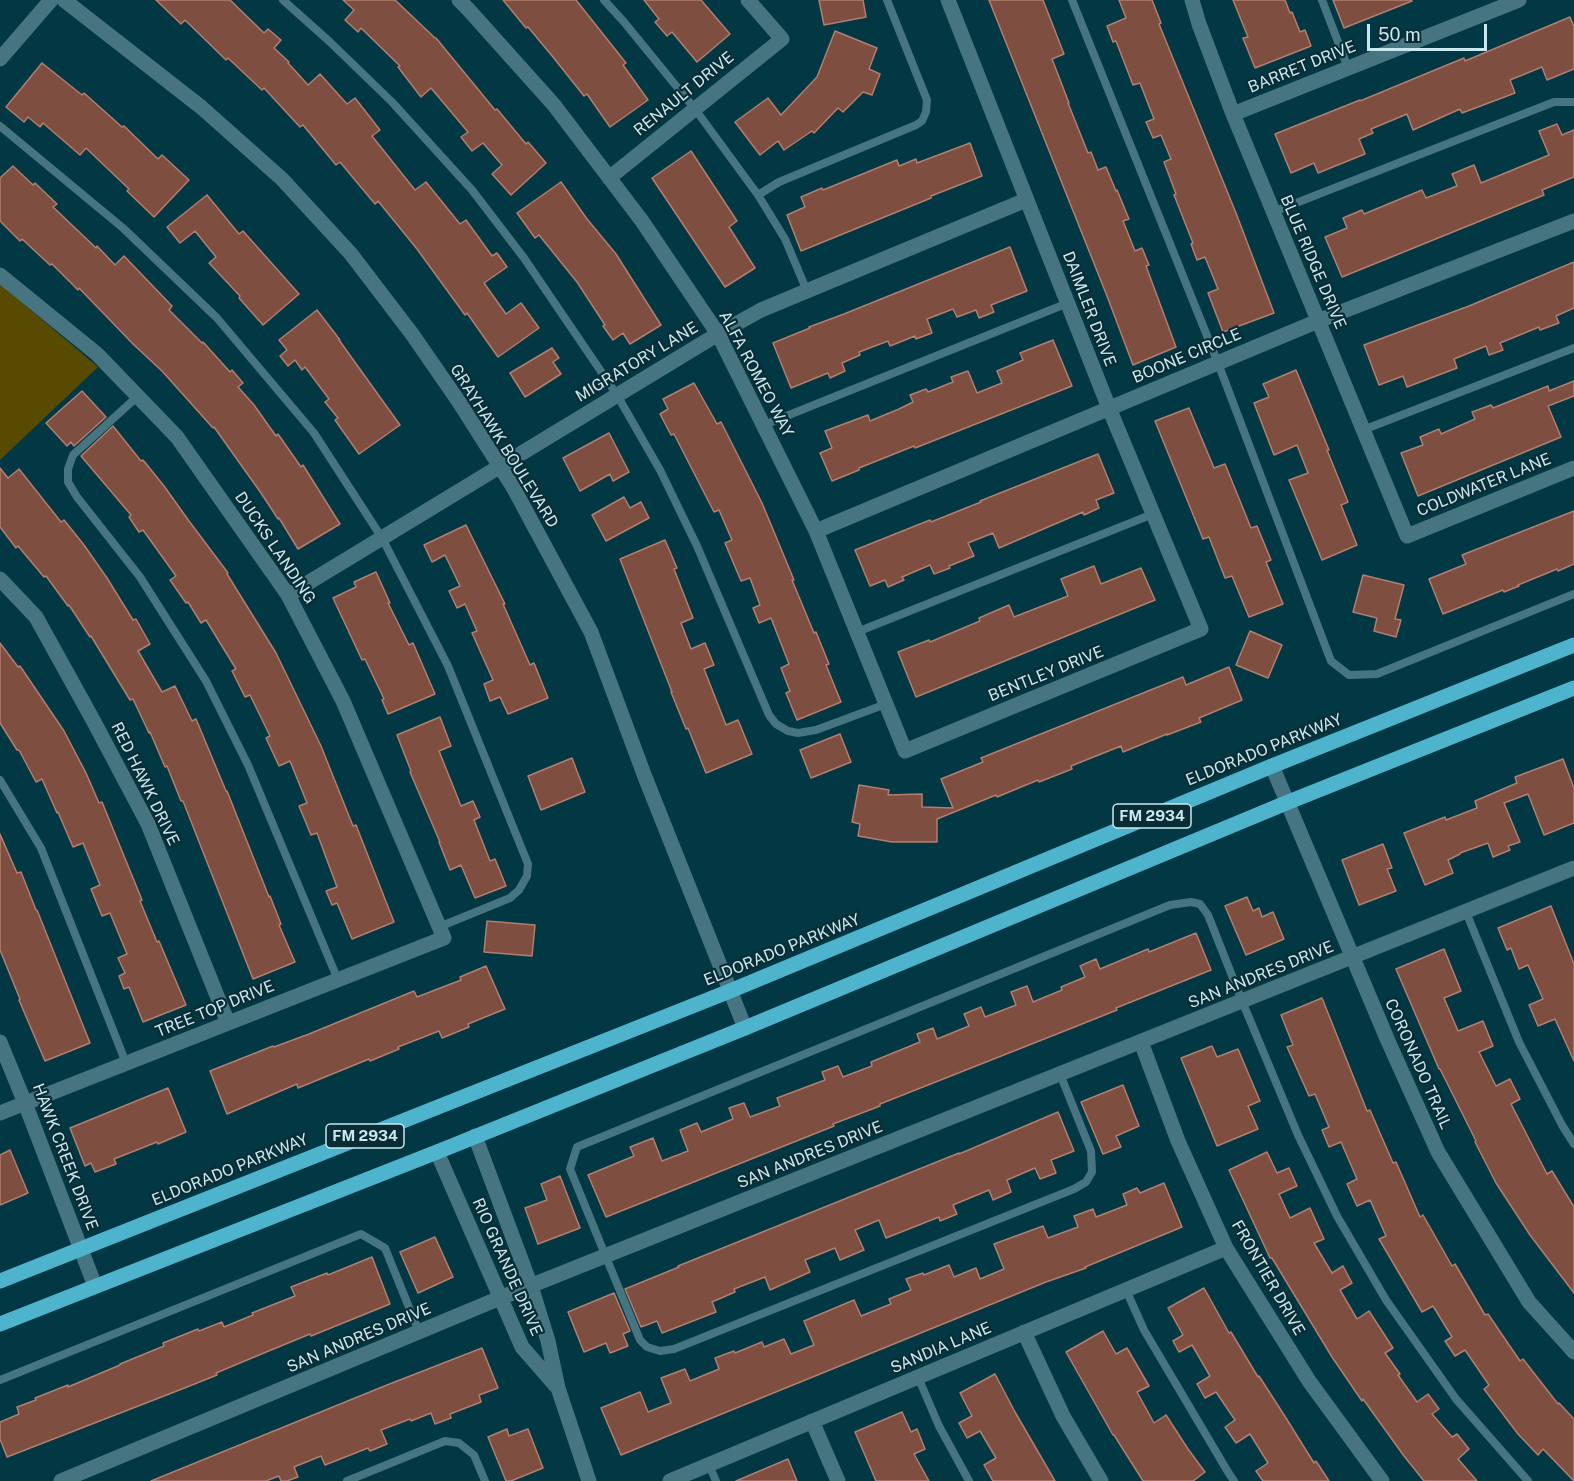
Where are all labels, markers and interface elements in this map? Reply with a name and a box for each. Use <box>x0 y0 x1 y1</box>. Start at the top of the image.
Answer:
scale bar <box>1370 12 1490 50</box>
text: 50 m <box>1378 24 1421 45</box>
street label: BARRET DRIVE <box>1245 37 1359 97</box>
street label: RENAULT DRIVE <box>630 48 738 140</box>
street label: BLUE RIDGE DRIVE <box>1276 192 1350 332</box>
street label: DAIMLER DRIVE <box>1058 249 1120 369</box>
street label: ALFA ROMEO WAY <box>715 308 797 440</box>
street label: MIGRATORY LANE <box>572 318 702 406</box>
street label: BOONE CIRCLE <box>1130 324 1244 388</box>
street label: GRAYHAWK BOULEVARD <box>446 361 562 531</box>
street label: COLDWATER LANE <box>1414 449 1554 521</box>
street label: DUCKS LANDING <box>231 488 319 608</box>
street label: BENTLEY DRIVE <box>986 642 1106 706</box>
street label: ELDORADO PARKWAY <box>1183 710 1345 790</box>
street label: RED HAWK DRIVE <box>107 719 183 849</box>
road number: FM 2934 <box>1113 804 1191 828</box>
street label: ELDORADO PARKWAY <box>701 910 863 990</box>
street label: SAN ANDRES DRIVE <box>1186 937 1336 1013</box>
street label: TREE TOP DRIVE <box>153 976 277 1042</box>
street label: CORONADO TRAIL <box>1381 996 1455 1132</box>
street label: HAWK CREEK DRIVE <box>28 1081 102 1233</box>
street label: SAN ANDRES DRIVE <box>735 1117 885 1193</box>
road number: FM 2934 <box>326 1124 404 1148</box>
street label: ELDORADO PARKWAY <box>149 1130 311 1210</box>
street label: RIO GRANDE DRIVE <box>468 1195 546 1339</box>
street label: FRONTIER DRIVE <box>1227 1217 1309 1339</box>
street label: SAN ANDRES DRIVE <box>284 1299 434 1377</box>
street label: SANDIA LANE <box>888 1318 994 1378</box>

